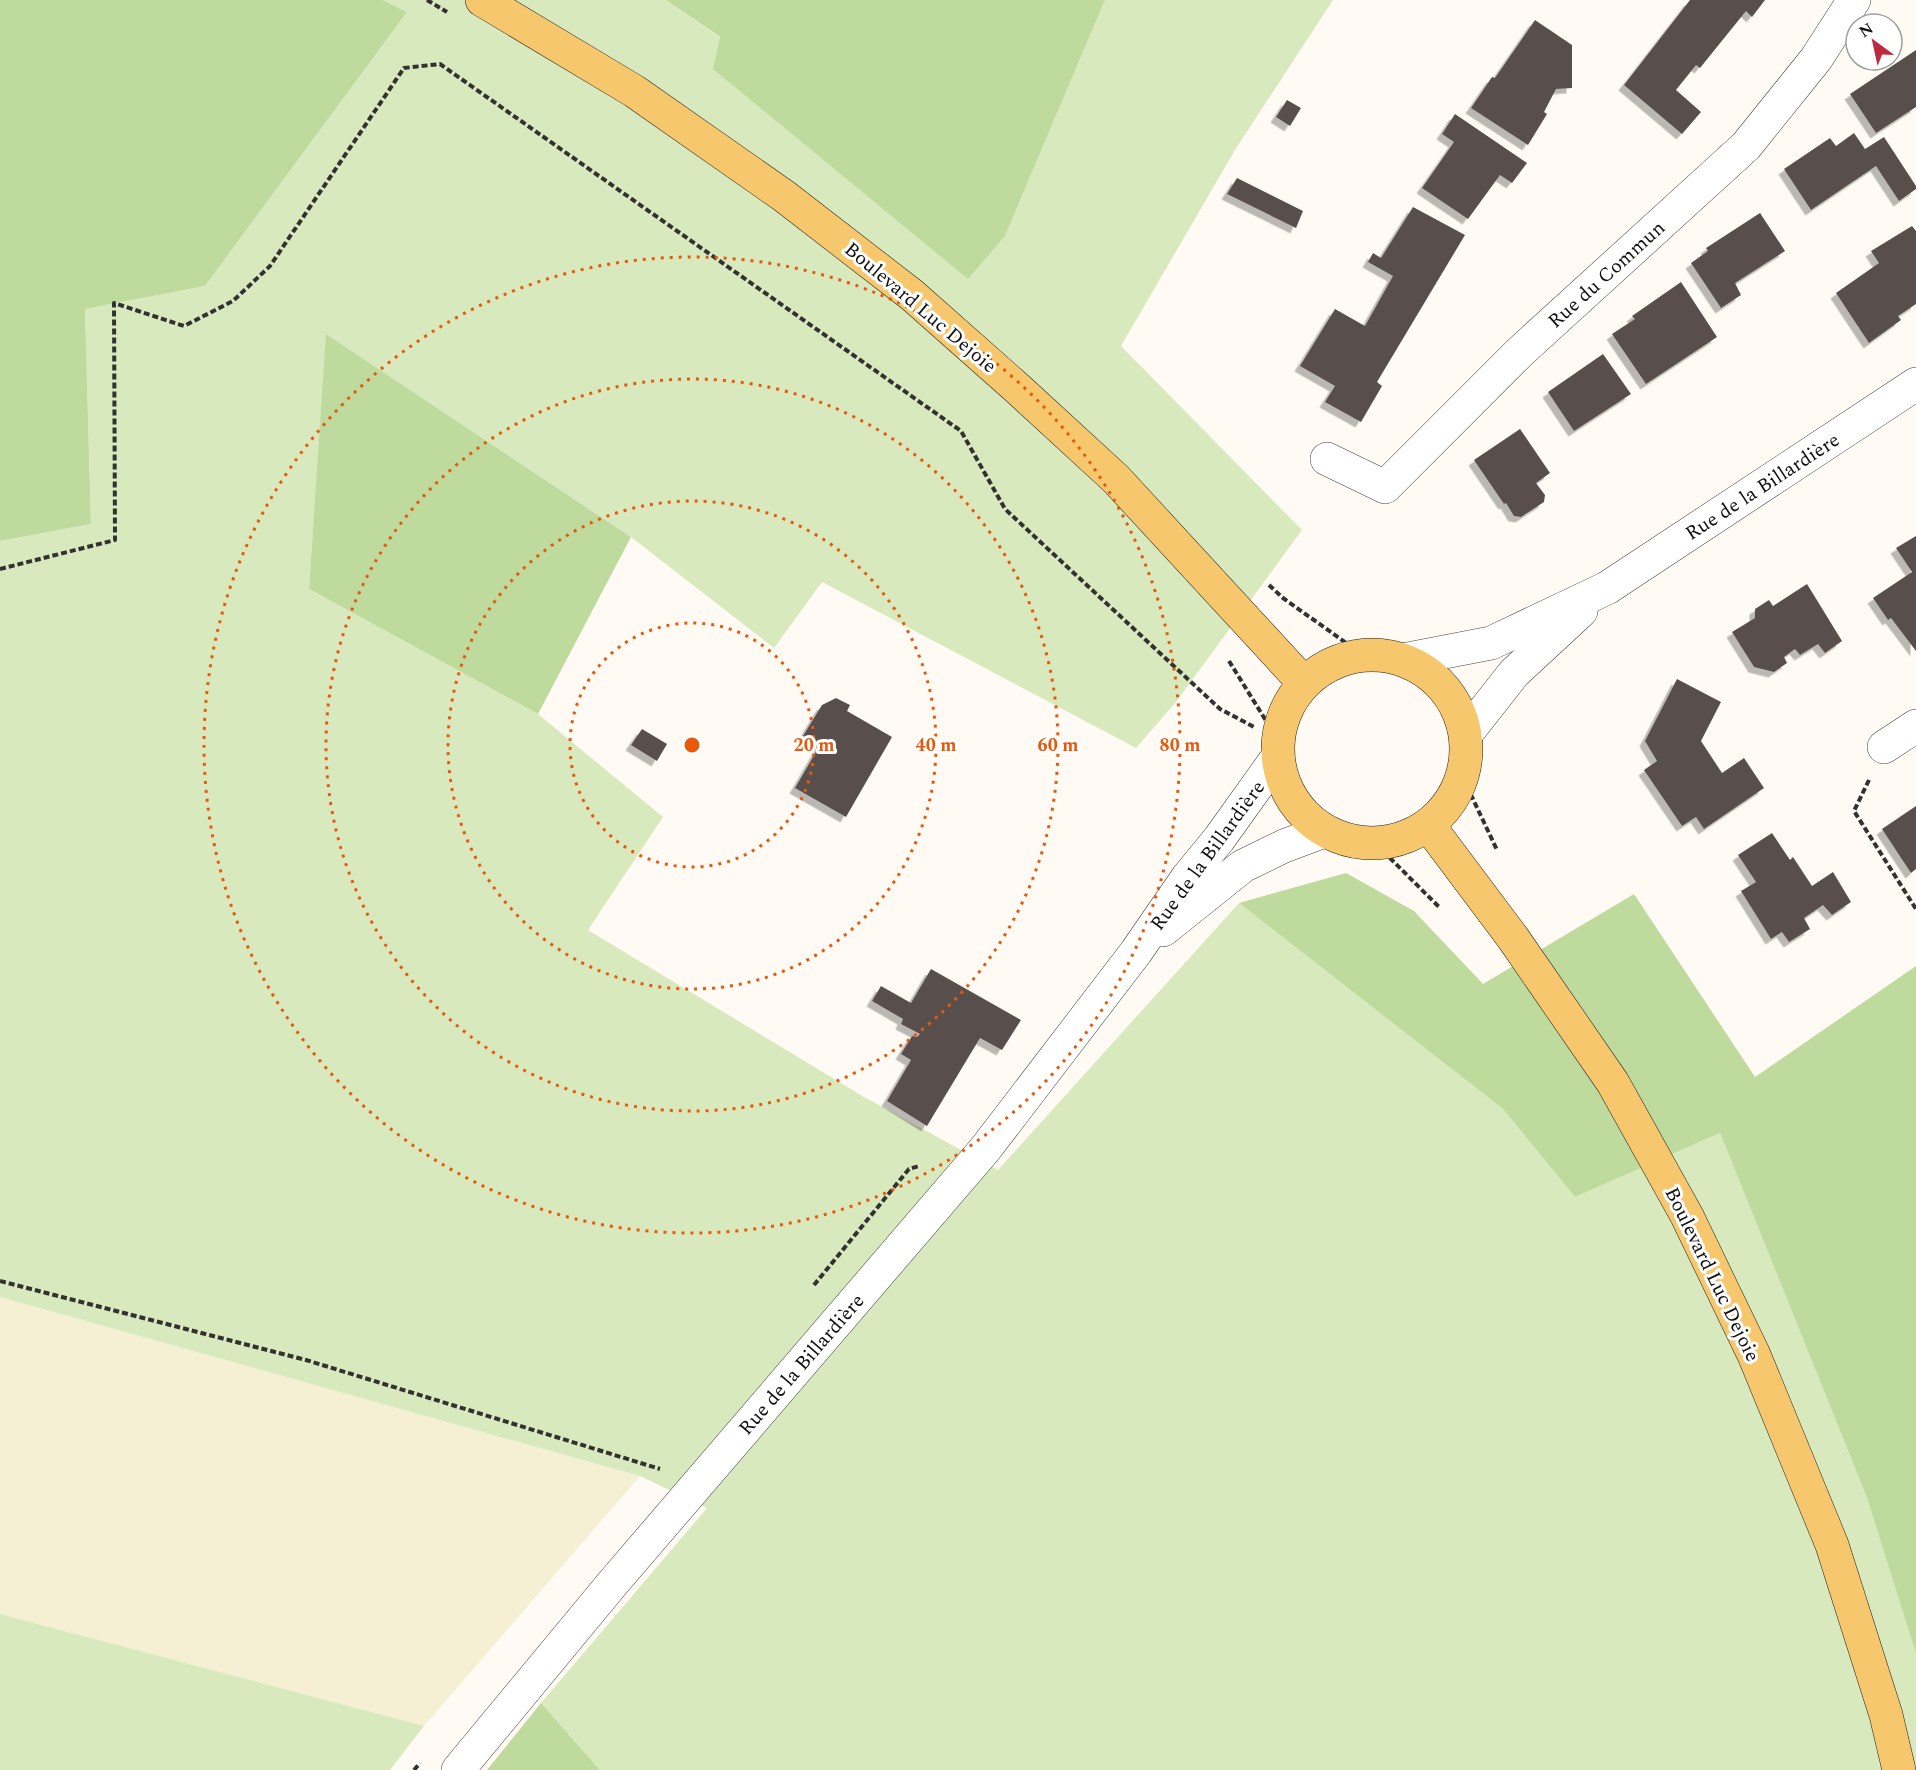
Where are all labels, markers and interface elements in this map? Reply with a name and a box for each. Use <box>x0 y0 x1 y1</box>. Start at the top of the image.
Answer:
north arrow <box>1844 12 1904 72</box>
text: N <box>1854 17 1878 44</box>
street label: Rue du Commun <box>1541 214 1672 336</box>
street label: Boulevard Luc Dejoie <box>838 235 1003 381</box>
street label: Rue de la Billardière <box>1679 425 1846 548</box>
text: 20 m <box>794 732 834 759</box>
text: 40 m <box>916 732 956 759</box>
text: 60 m <box>1038 732 1078 759</box>
text: 80 m <box>1160 732 1200 759</box>
centre of rings <box>682 735 702 755</box>
street label: Rue de la Billardière <box>1143 774 1273 937</box>
street label: Boulevard Luc Dejoie <box>1657 1182 1767 1367</box>
street label: Rue de la Billardière <box>732 1287 872 1442</box>

